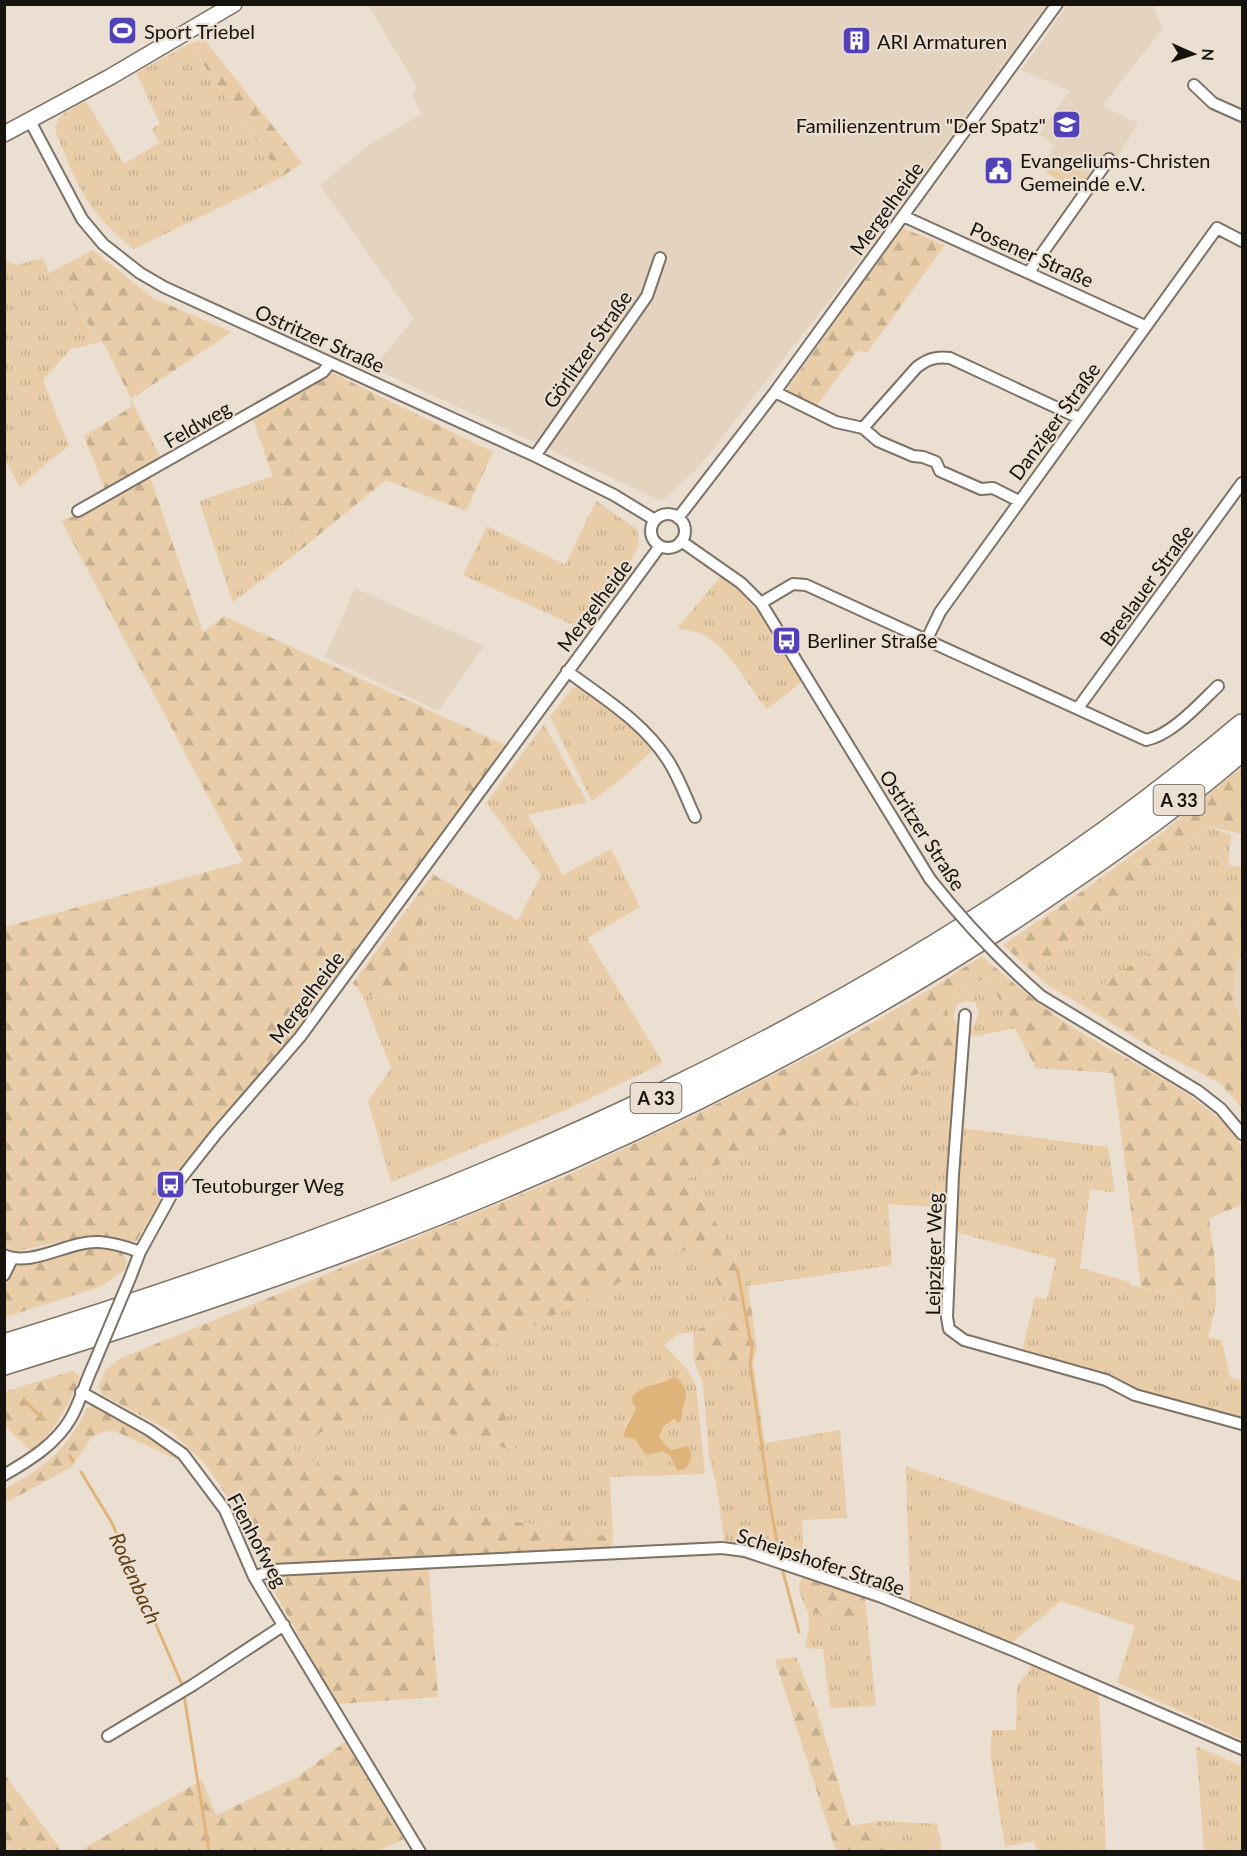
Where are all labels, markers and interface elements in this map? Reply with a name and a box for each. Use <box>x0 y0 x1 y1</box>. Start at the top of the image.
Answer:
sports icon: Sport Triebel <box>107 15 139 47</box>
place label: Sport Triebel <box>144 19 255 43</box>
north arrow <box>1163 24 1223 84</box>
building icon: ARI Armaturen <box>840 25 872 57</box>
place label: ARI Armaturen <box>877 29 1007 53</box>
text: N <box>1199 48 1218 61</box>
school or university icon: Familienzentrum "Der Spatz" <box>1051 109 1083 141</box>
place label: Familienzentrum "Der Spatz" <box>796 113 1046 137</box>
place label: Evangeliums-Christen Gemeinde e.V. <box>1020 148 1210 195</box>
public building icon: Evangeliums-Christen Gemeinde e.V. <box>983 155 1015 187</box>
street label: Mergelheide <box>844 157 928 259</box>
street label: Posener Straße <box>967 216 1097 292</box>
street label: Görlitzer Straße <box>538 286 636 412</box>
street label: Ostritzer Straße <box>252 299 388 377</box>
street label: Danziger Straße <box>1003 358 1105 484</box>
street label: Feldweg <box>159 395 235 453</box>
street label: Breslauer Straße <box>1094 520 1198 650</box>
street label: Mergelheide <box>551 554 637 656</box>
bus stop icon: Berliner Straße <box>770 624 802 656</box>
place label: Berliner Straße <box>807 628 938 652</box>
street label: Ostritzer Straße <box>875 765 971 895</box>
road number: A 33 <box>1154 785 1204 815</box>
street label: Mergelheide <box>263 946 349 1048</box>
road number: A 33 <box>630 1083 682 1113</box>
bus stop icon: Teutoburger Weg <box>155 1169 187 1201</box>
place label: Teutoburger Weg <box>192 1173 344 1197</box>
street label: Leipziger Weg <box>920 1192 946 1316</box>
street label: Fienhofweg <box>223 1489 293 1591</box>
street label: Scheipshofer Straße <box>734 1523 908 1599</box>
water label: Rodenbach <box>105 1528 167 1628</box>

